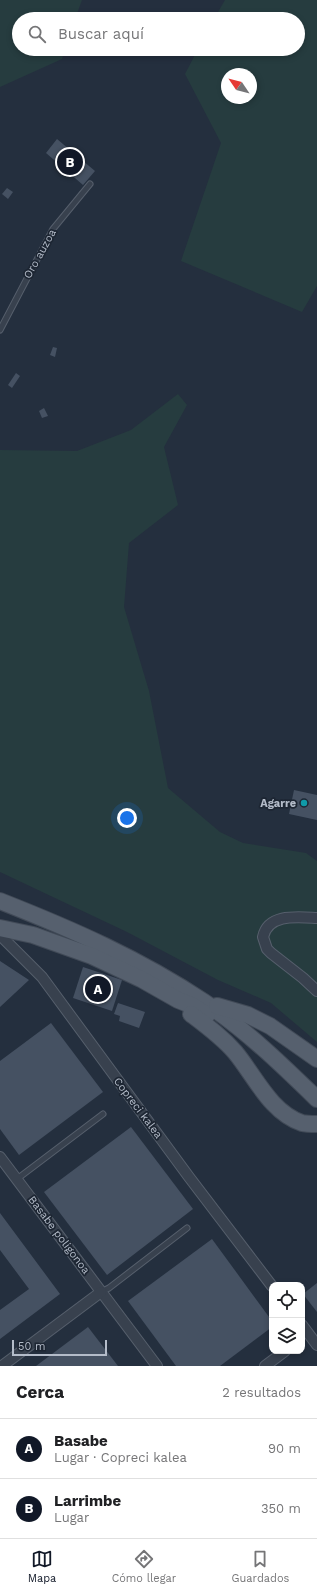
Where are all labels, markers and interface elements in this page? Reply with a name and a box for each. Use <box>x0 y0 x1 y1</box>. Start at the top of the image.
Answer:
search box <box>12 12 305 56</box>
icon: search <box>26 23 48 45</box>
text: Buscar aquí <box>58 25 144 43</box>
north arrow <box>221 68 257 104</box>
pin: B <box>57 147 83 177</box>
street label: Oro auzoa <box>21 227 59 281</box>
place label: Agarre <box>260 797 296 810</box>
marker: Agarre <box>299 798 309 808</box>
your location <box>117 808 137 828</box>
pin: A <box>85 974 111 1004</box>
street label: Copreci kalea <box>111 1075 165 1141</box>
street label: Basabe poligonoa <box>25 1193 93 1277</box>
map controls <box>269 1282 305 1354</box>
button: locate <box>269 1282 305 1318</box>
button: layers <box>269 1318 305 1354</box>
scale bar <box>12 1338 107 1357</box>
text: 50 m <box>18 1340 45 1353</box>
text: Cerca <box>16 1382 64 1402</box>
text: 2 resultados <box>222 1385 301 1400</box>
text: Basabe <box>54 1432 108 1450</box>
text: A <box>25 1441 33 1456</box>
text: 90 m <box>268 1441 301 1456</box>
text: Lugar · Copreci kalea <box>54 1450 187 1465</box>
text: Larrimbe <box>54 1492 121 1510</box>
text: B <box>25 1501 33 1516</box>
text: 350 m <box>261 1501 301 1516</box>
text: Lugar <box>54 1510 89 1525</box>
tab: Mapa <box>28 1548 56 1585</box>
tab: Cómo llegar <box>112 1548 176 1585</box>
tab: Guardados <box>232 1548 289 1585</box>

